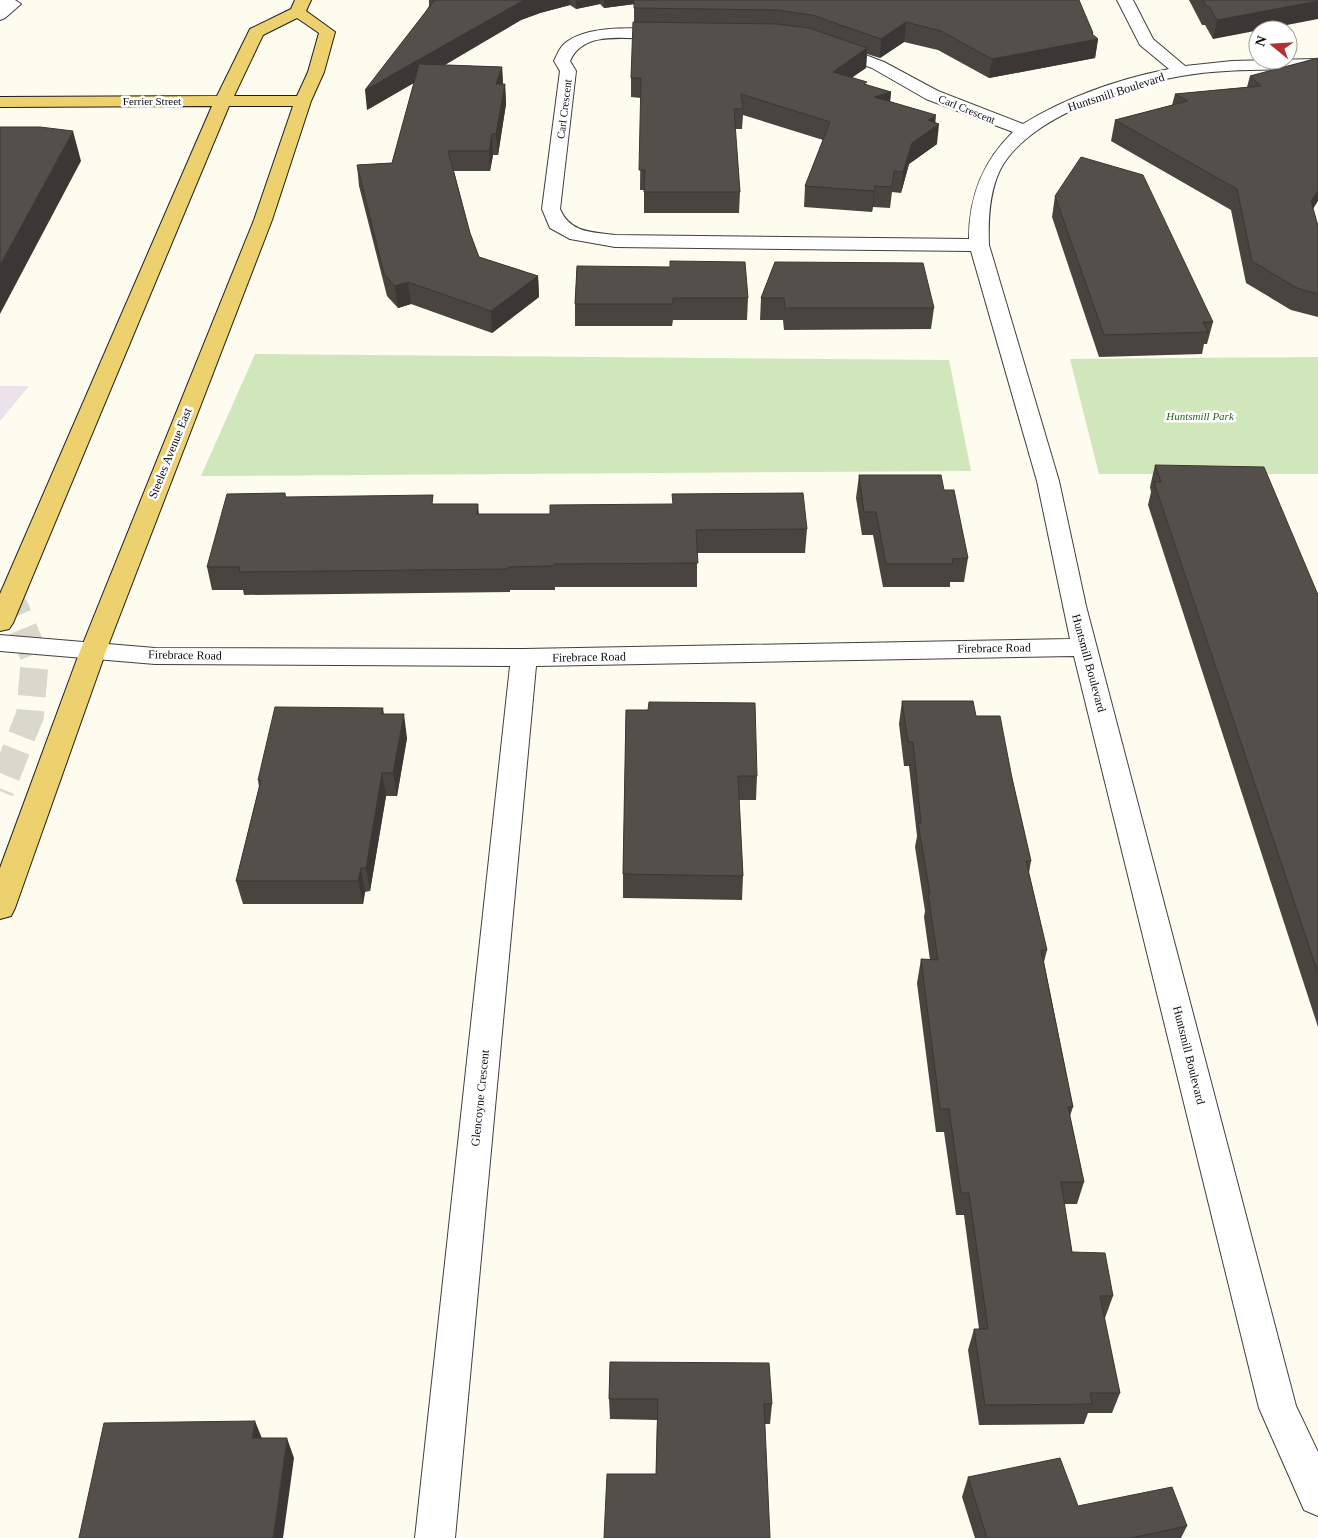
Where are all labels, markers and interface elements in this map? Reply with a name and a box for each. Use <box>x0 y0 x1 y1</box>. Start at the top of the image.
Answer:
north arrow <box>1248 20 1298 70</box>
text: N <box>1252 34 1270 48</box>
street label: Huntsmill Boulevard <box>1066 70 1166 114</box>
street label: Carl Crescent <box>554 78 574 140</box>
street label: Carl Crescent <box>937 92 997 126</box>
street label: Ferrier Street <box>123 95 181 107</box>
street label: Steeles Avenue East <box>145 405 195 500</box>
park label: Huntsmill Park <box>1165 410 1235 422</box>
street label: Huntsmill Boulevard <box>1069 612 1109 714</box>
street label: Firebrace Road <box>957 640 1031 656</box>
street label: Firebrace Road <box>148 647 222 663</box>
street label: Firebrace Road <box>552 649 626 665</box>
street label: Huntsmill Boulevard <box>1170 1004 1208 1106</box>
street label: Glencoyne Crescent <box>468 1048 492 1147</box>

